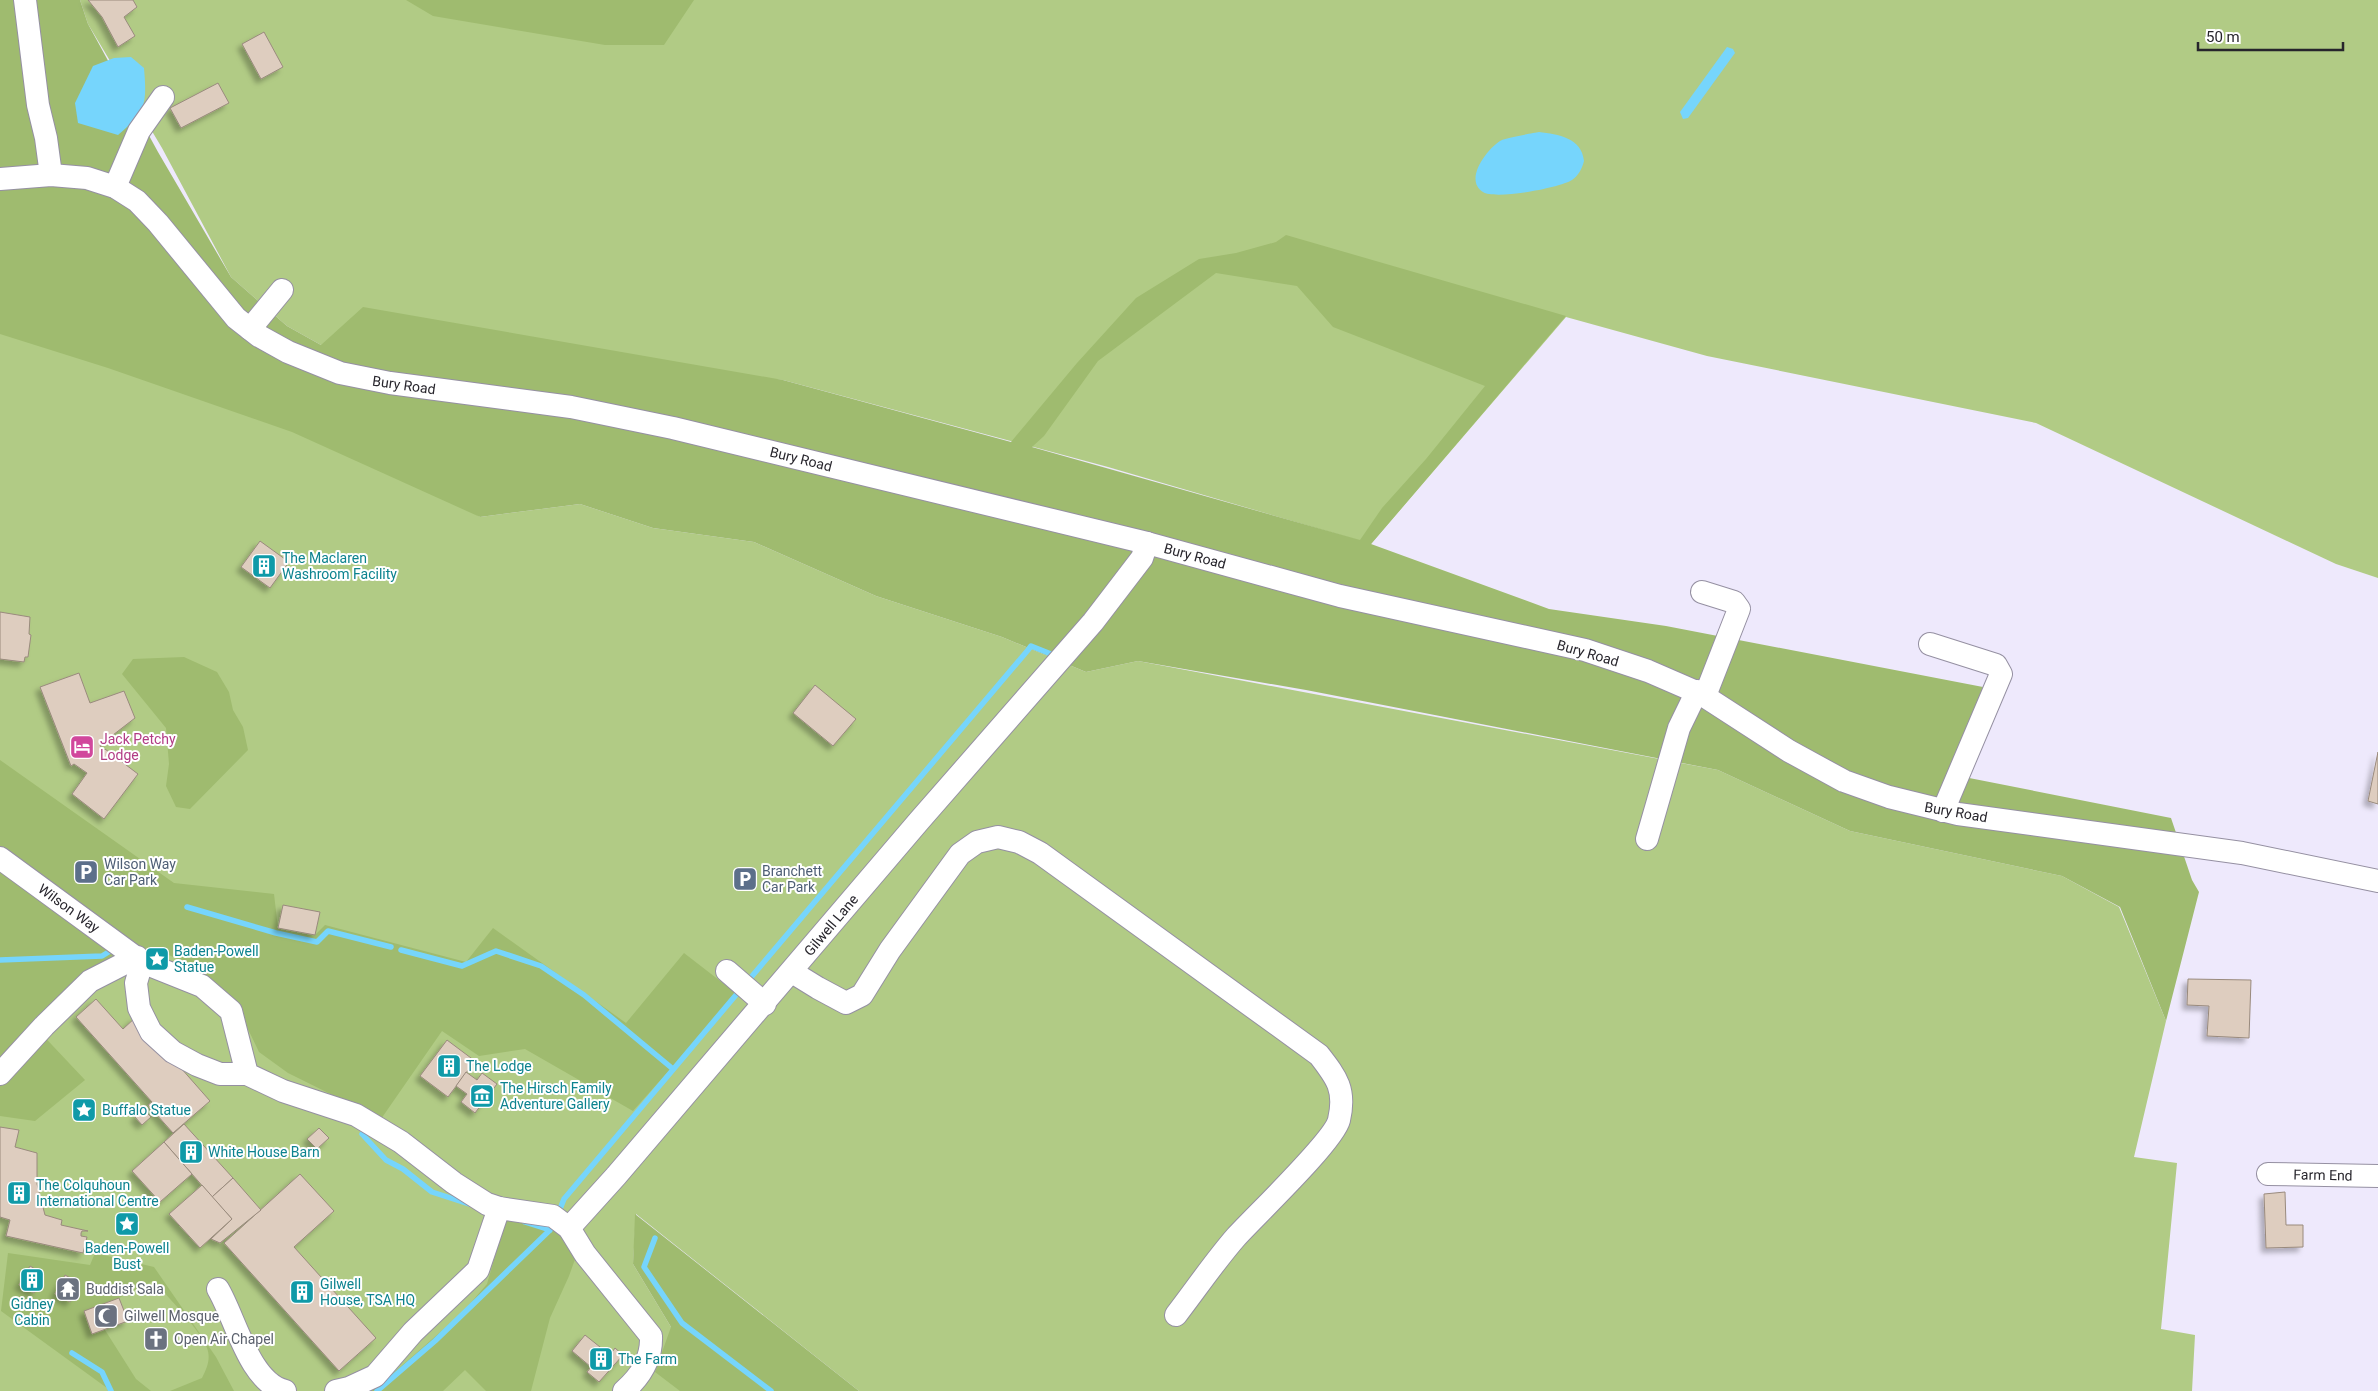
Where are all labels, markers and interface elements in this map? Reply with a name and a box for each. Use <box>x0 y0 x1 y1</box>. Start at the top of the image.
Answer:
scale bar <box>2198 20 2343 52</box>
text: 50 m <box>2206 28 2240 46</box>
street label: Bury Road <box>371 373 437 397</box>
street label: Bury Road <box>768 444 834 474</box>
street label: Bury Road <box>1162 540 1228 572</box>
place label: The Maclaren Washroom Facility <box>282 550 397 582</box>
building icon: The Maclaren Washroom Facility <box>251 553 277 579</box>
street label: Bury Road <box>1555 637 1621 669</box>
place label: Jack Petchy Lodge <box>100 731 176 763</box>
hotel icon: Jack Petchy Lodge <box>69 734 95 760</box>
street label: Bury Road <box>1923 799 1989 825</box>
place label: Wilson Way Car Park <box>104 856 176 888</box>
parking icon: Wilson Way Car Park <box>73 859 99 885</box>
place label: Branchett Car Park <box>762 863 823 895</box>
parking icon: Branchett Car Park <box>732 866 758 892</box>
street label: Wilson Way <box>35 880 103 936</box>
street label: Gilwell Lane <box>801 891 861 959</box>
place label: Baden-Powell Statue <box>174 943 259 975</box>
place icon: Baden-Powell Statue <box>144 946 170 972</box>
building icon: The Lodge <box>436 1053 462 1079</box>
place label: The Lodge <box>466 1058 532 1074</box>
place label: The Hirsch Family Adventure Gallery <box>500 1080 612 1112</box>
museum icon: The Hirsch Family Adventure Gallery <box>469 1083 495 1109</box>
place icon: Buffalo Statue <box>71 1097 97 1123</box>
place label: Buffalo Statue <box>102 1102 191 1118</box>
building icon: White House Barn <box>178 1139 204 1165</box>
place label: White House Barn <box>208 1144 320 1160</box>
street label: Farm End <box>2293 1166 2353 1184</box>
place label: The Colquhoun International Centre <box>36 1177 159 1209</box>
building icon: The Colquhoun International Centre <box>6 1180 32 1206</box>
place icon: Baden-Powell Bust <box>114 1211 140 1237</box>
place label: Baden-Powell Bust <box>85 1240 169 1272</box>
building icon: Gidney Cabin <box>19 1267 45 1293</box>
temple icon: Buddist Sala <box>55 1276 81 1302</box>
place label: Gilwell House, TSA HQ <box>320 1276 415 1308</box>
building icon: Gilwell House, TSA HQ <box>289 1279 315 1305</box>
place label: Buddist Sala <box>86 1281 164 1297</box>
place label: Gidney Cabin <box>11 1296 54 1328</box>
mosque icon: Gilwell Mosque <box>93 1303 119 1329</box>
place label: Gilwell Mosque <box>124 1308 219 1324</box>
church icon: Open Air Chapel <box>143 1326 169 1352</box>
place label: Open Air Chapel <box>174 1331 274 1347</box>
building icon: The Farm <box>588 1346 614 1372</box>
place label: The Farm <box>618 1351 677 1367</box>

